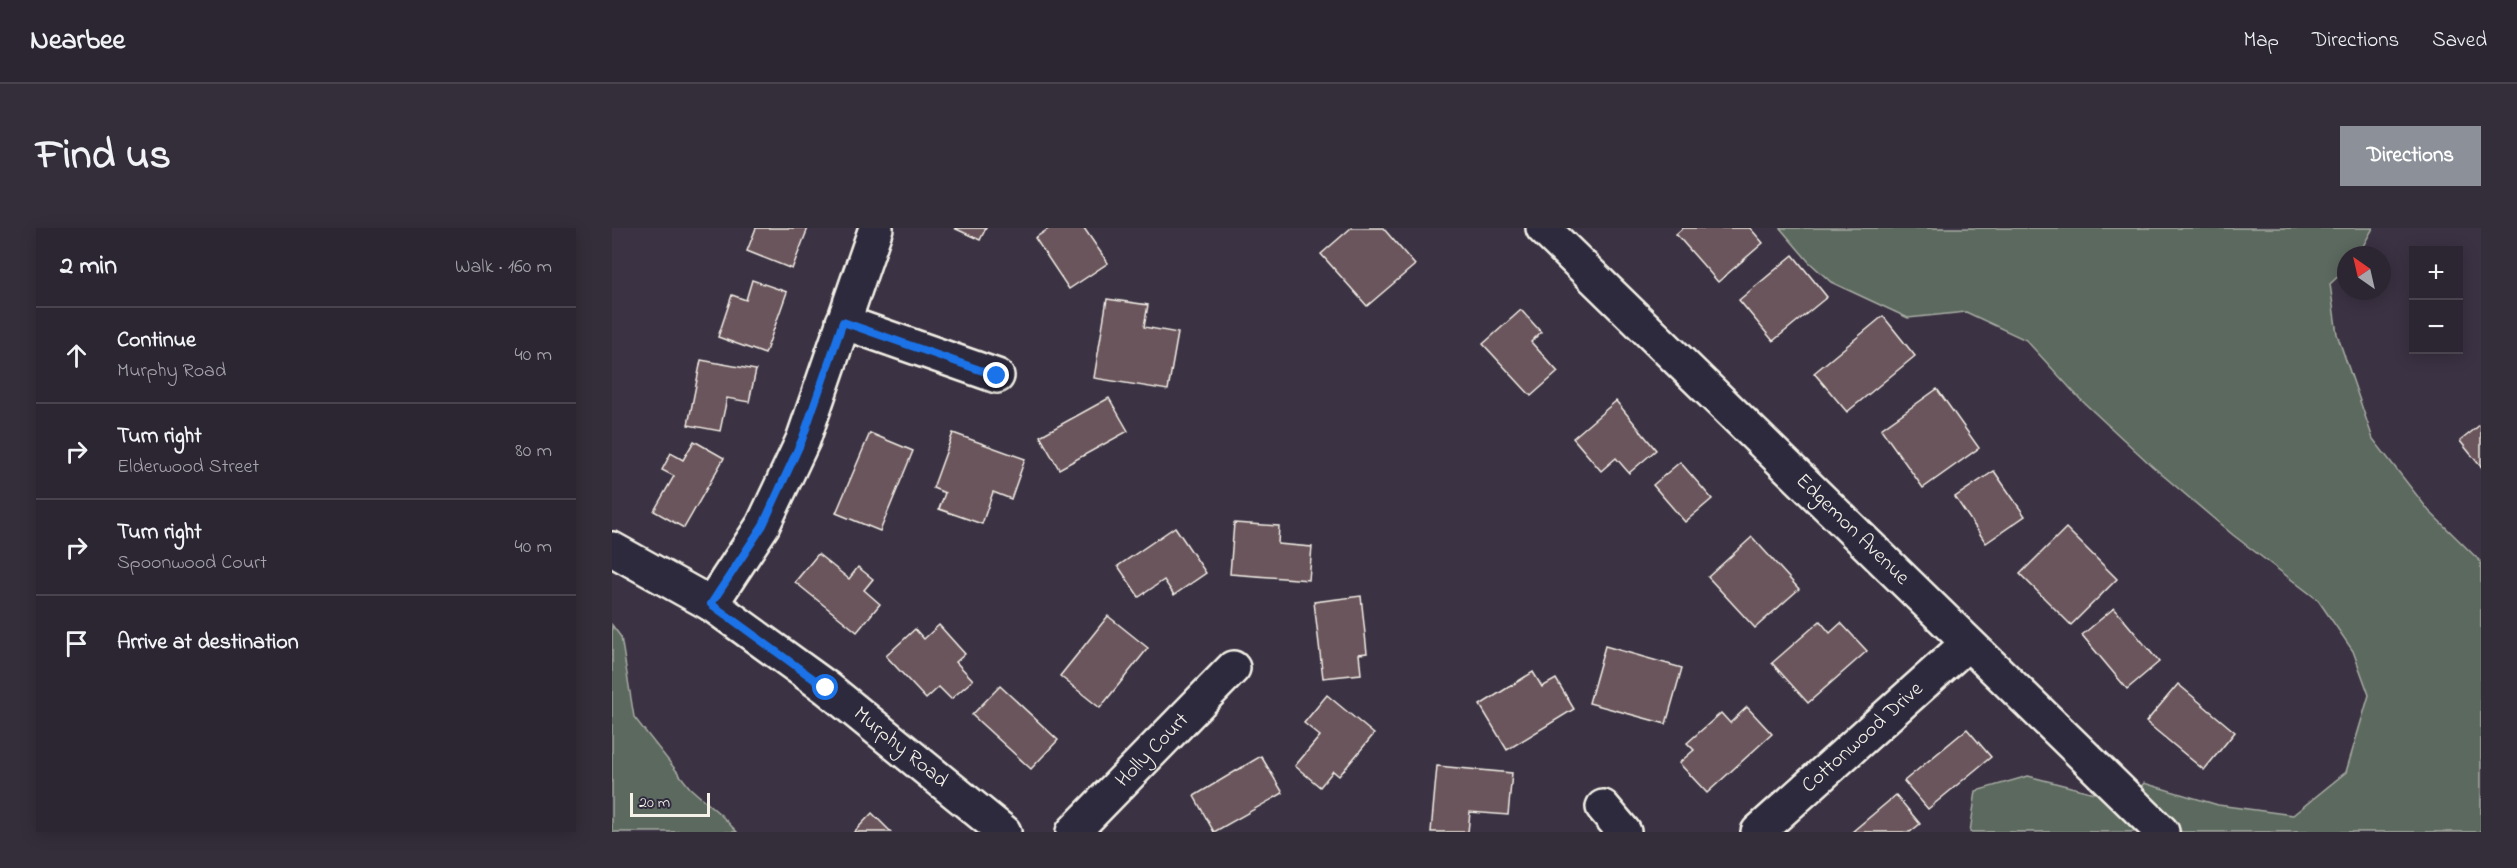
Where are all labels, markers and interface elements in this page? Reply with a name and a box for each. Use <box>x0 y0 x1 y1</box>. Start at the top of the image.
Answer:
text: Nearbee <box>30 21 125 62</box>
text: Map <box>2243 26 2279 56</box>
text: Directions <box>2312 26 2399 56</box>
text: Saved <box>2432 26 2487 56</box>
text: Find us <box>36 126 171 187</box>
button: Directions <box>2340 126 2481 186</box>
north arrow <box>2337 246 2391 300</box>
map controls <box>2409 246 2463 354</box>
button: + <box>2409 246 2463 300</box>
text: 2 min <box>60 248 117 286</box>
text: Walk · 160 m <box>455 253 552 282</box>
button: − <box>2409 300 2463 354</box>
text: Continue <box>117 325 196 357</box>
icon: ahead <box>60 339 93 372</box>
text: 40 m <box>515 341 552 370</box>
text: Murphy Road <box>117 357 226 386</box>
route end <box>983 362 1009 388</box>
text: Turn right <box>117 421 202 453</box>
icon: right <box>60 435 93 468</box>
text: 80 m <box>515 437 552 466</box>
text: Elderwood Street <box>117 453 259 482</box>
street label: Edgemon Avenue <box>1788 467 1916 593</box>
text: Turn right <box>117 517 202 549</box>
icon: right <box>60 531 93 564</box>
text: 40 m <box>515 533 552 562</box>
text: Spoonwood Court <box>117 549 267 578</box>
icon: arrive <box>60 627 93 660</box>
text: Arrive at destination <box>117 627 299 659</box>
route start <box>812 674 838 700</box>
street label: Cottonwood Drive <box>1795 675 1931 800</box>
street label: Murphy Road <box>846 700 954 796</box>
street label: Holly Court <box>1109 706 1196 795</box>
scale bar <box>630 790 710 818</box>
text: 20 m <box>639 791 670 815</box>

